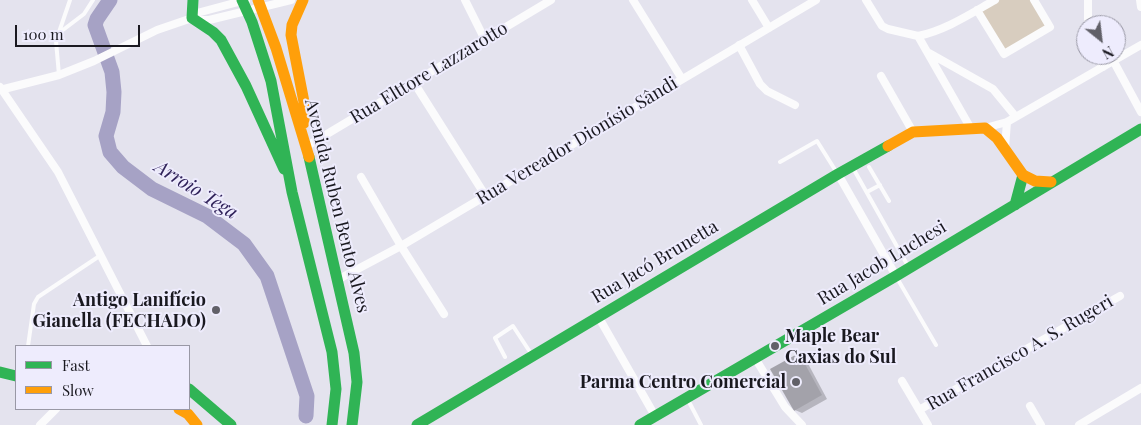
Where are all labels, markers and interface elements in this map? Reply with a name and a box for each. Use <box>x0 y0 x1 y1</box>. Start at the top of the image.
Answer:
scale bar <box>18 15 142 47</box>
north arrow <box>1076 15 1126 65</box>
street label: Rua Elttore Lazzarotto <box>346 17 512 129</box>
text: 100 m <box>23 24 64 44</box>
text: N <box>1099 42 1117 63</box>
street label: Rua Vereador Dionísio Sândi <box>473 72 681 210</box>
street label: Avenida Ruben Bento Alves <box>300 97 374 315</box>
water label: Arroio Tega <box>150 156 242 224</box>
street label: Rua Jacó Brunetta <box>588 216 722 308</box>
street label: Rua Jacob Luchesi <box>814 216 950 310</box>
place label: Antigo Lanifício Gianella (FECHADO) <box>33 289 206 332</box>
street label: Rua Francisco A. S. Rugeri <box>923 291 1117 415</box>
marker: Antigo Lanifício Gianella (FECHADO) <box>210 304 222 316</box>
place label: Maple Bear Caxias do Sul <box>785 325 896 368</box>
marker: Maple Bear Caxias do Sul <box>769 340 781 352</box>
legend <box>15 345 190 410</box>
text: Fast <box>62 355 90 375</box>
place label: Parma Centro Comercial <box>580 371 786 393</box>
marker: Parma Centro Comercial <box>790 376 802 388</box>
text: Slow <box>62 380 94 400</box>

